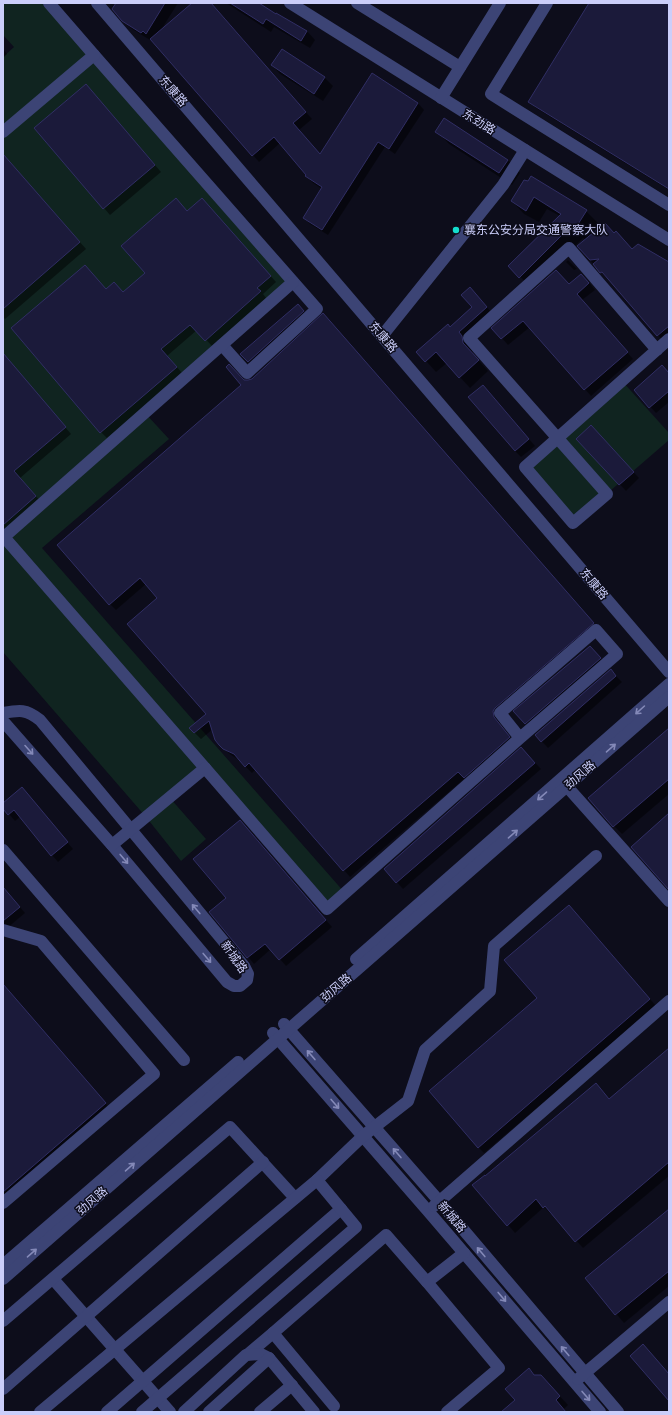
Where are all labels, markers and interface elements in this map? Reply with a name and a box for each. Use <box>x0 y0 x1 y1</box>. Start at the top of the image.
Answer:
street label: 东康路 <box>156 72 191 109</box>
street label: 东劲路 <box>460 106 499 137</box>
place label: 襄东公安分局交通警察大队 <box>464 222 608 237</box>
marker: 襄东公安分局交通警察大队 <box>451 225 461 235</box>
street label: 东康路 <box>366 318 401 355</box>
street label: 东康路 <box>577 565 612 602</box>
one-way arrow <box>635 705 645 715</box>
one-way arrow <box>606 744 616 753</box>
one-way arrow <box>24 745 34 755</box>
street label: 劲风路 <box>561 757 598 792</box>
one-way arrow <box>537 792 548 801</box>
one-way arrow <box>508 829 519 838</box>
one-way arrow <box>119 853 128 864</box>
one-way arrow <box>192 903 201 914</box>
street label: 新城路 <box>218 938 251 976</box>
one-way arrow <box>203 953 212 964</box>
street label: 劲风路 <box>317 970 354 1005</box>
one-way arrow <box>307 1050 316 1060</box>
one-way arrow <box>330 1098 339 1109</box>
one-way arrow <box>392 1148 401 1158</box>
one-way arrow <box>125 1163 135 1172</box>
street label: 劲风路 <box>73 1183 110 1218</box>
street label: 新城路 <box>435 1198 470 1235</box>
one-way arrow <box>477 1246 486 1257</box>
one-way arrow <box>27 1249 37 1258</box>
one-way arrow <box>497 1292 506 1302</box>
one-way arrow <box>561 1345 570 1356</box>
one-way arrow <box>582 1391 591 1402</box>

